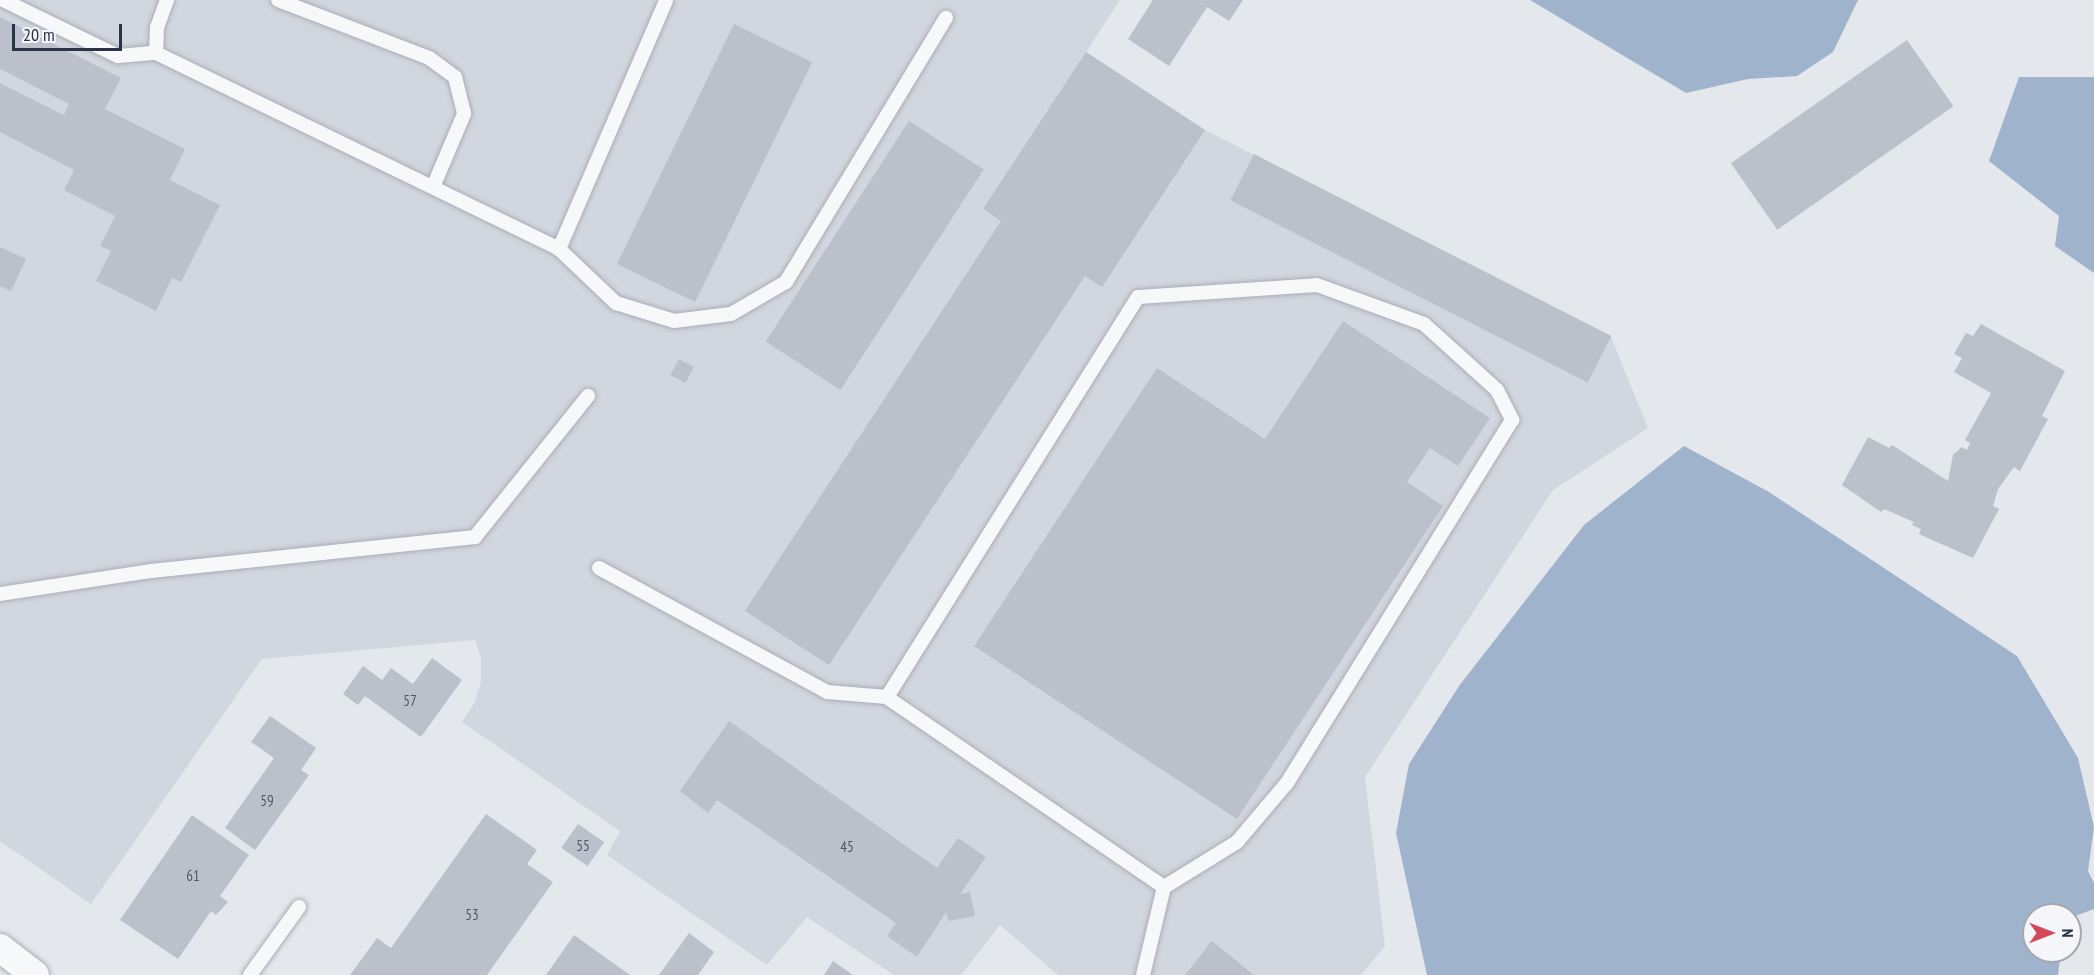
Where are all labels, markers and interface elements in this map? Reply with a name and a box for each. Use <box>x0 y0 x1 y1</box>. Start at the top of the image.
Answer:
scale bar <box>15 12 124 50</box>
text: 20 m <box>23 23 55 46</box>
house number: 57 <box>403 692 417 710</box>
house number: 59 <box>260 792 274 810</box>
house number: 55 <box>576 837 590 855</box>
house number: 45 <box>840 838 854 856</box>
house number: 61 <box>186 867 200 885</box>
north arrow <box>2022 903 2082 963</box>
house number: 53 <box>465 906 479 924</box>
text: N <box>2058 929 2078 937</box>

